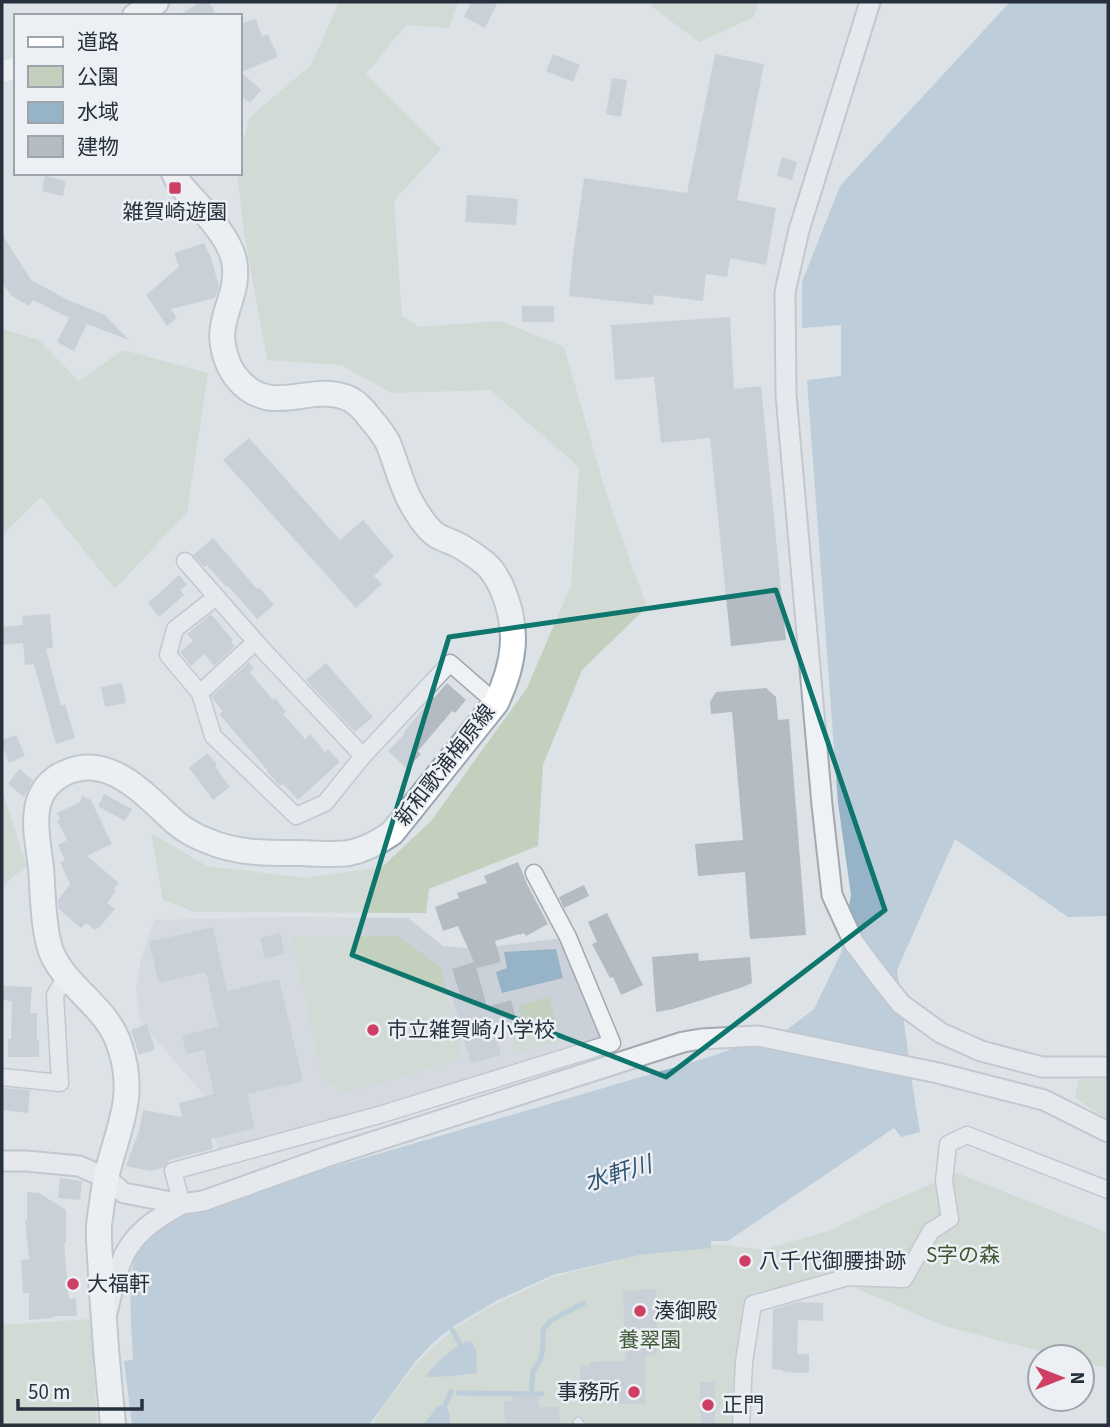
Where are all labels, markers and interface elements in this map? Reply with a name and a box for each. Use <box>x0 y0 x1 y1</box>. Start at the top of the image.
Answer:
legend <box>14 14 242 175</box>
text: 道路 <box>77 27 119 57</box>
text: 公園 <box>77 62 119 92</box>
text: 水域 <box>77 97 119 127</box>
text: 建物 <box>77 132 119 162</box>
marker: 雑賀崎遊園 <box>167 180 183 196</box>
place label: 雑賀崎遊園 <box>123 197 228 227</box>
street label: 新和歌浦梅原線 <box>388 698 502 832</box>
place label: 市立雑賀崎小学校 <box>387 1015 555 1045</box>
marker: 市立雑賀崎小学校 <box>365 1022 381 1038</box>
water label: 水軒川 <box>580 1147 659 1199</box>
park label: S字の森 <box>926 1240 1000 1270</box>
place label: 八千代御腰掛跡 <box>759 1246 906 1276</box>
marker: 八千代御腰掛跡 <box>737 1253 753 1269</box>
place label: 大福軒 <box>87 1269 150 1299</box>
marker: 大福軒 <box>65 1276 81 1292</box>
place label: 湊御殿 <box>654 1296 717 1326</box>
marker: 湊御殿 <box>632 1303 648 1319</box>
park label: 養翠園 <box>619 1325 682 1355</box>
north arrow <box>1026 1343 1096 1413</box>
scale bar <box>18 1368 142 1412</box>
text: N <box>1063 1372 1090 1384</box>
text: 50 m <box>28 1377 70 1407</box>
place label: 事務所 <box>557 1377 620 1407</box>
marker: 事務所 <box>626 1384 642 1400</box>
place label: 正門 <box>722 1390 764 1420</box>
marker: 正門 <box>700 1397 716 1413</box>

